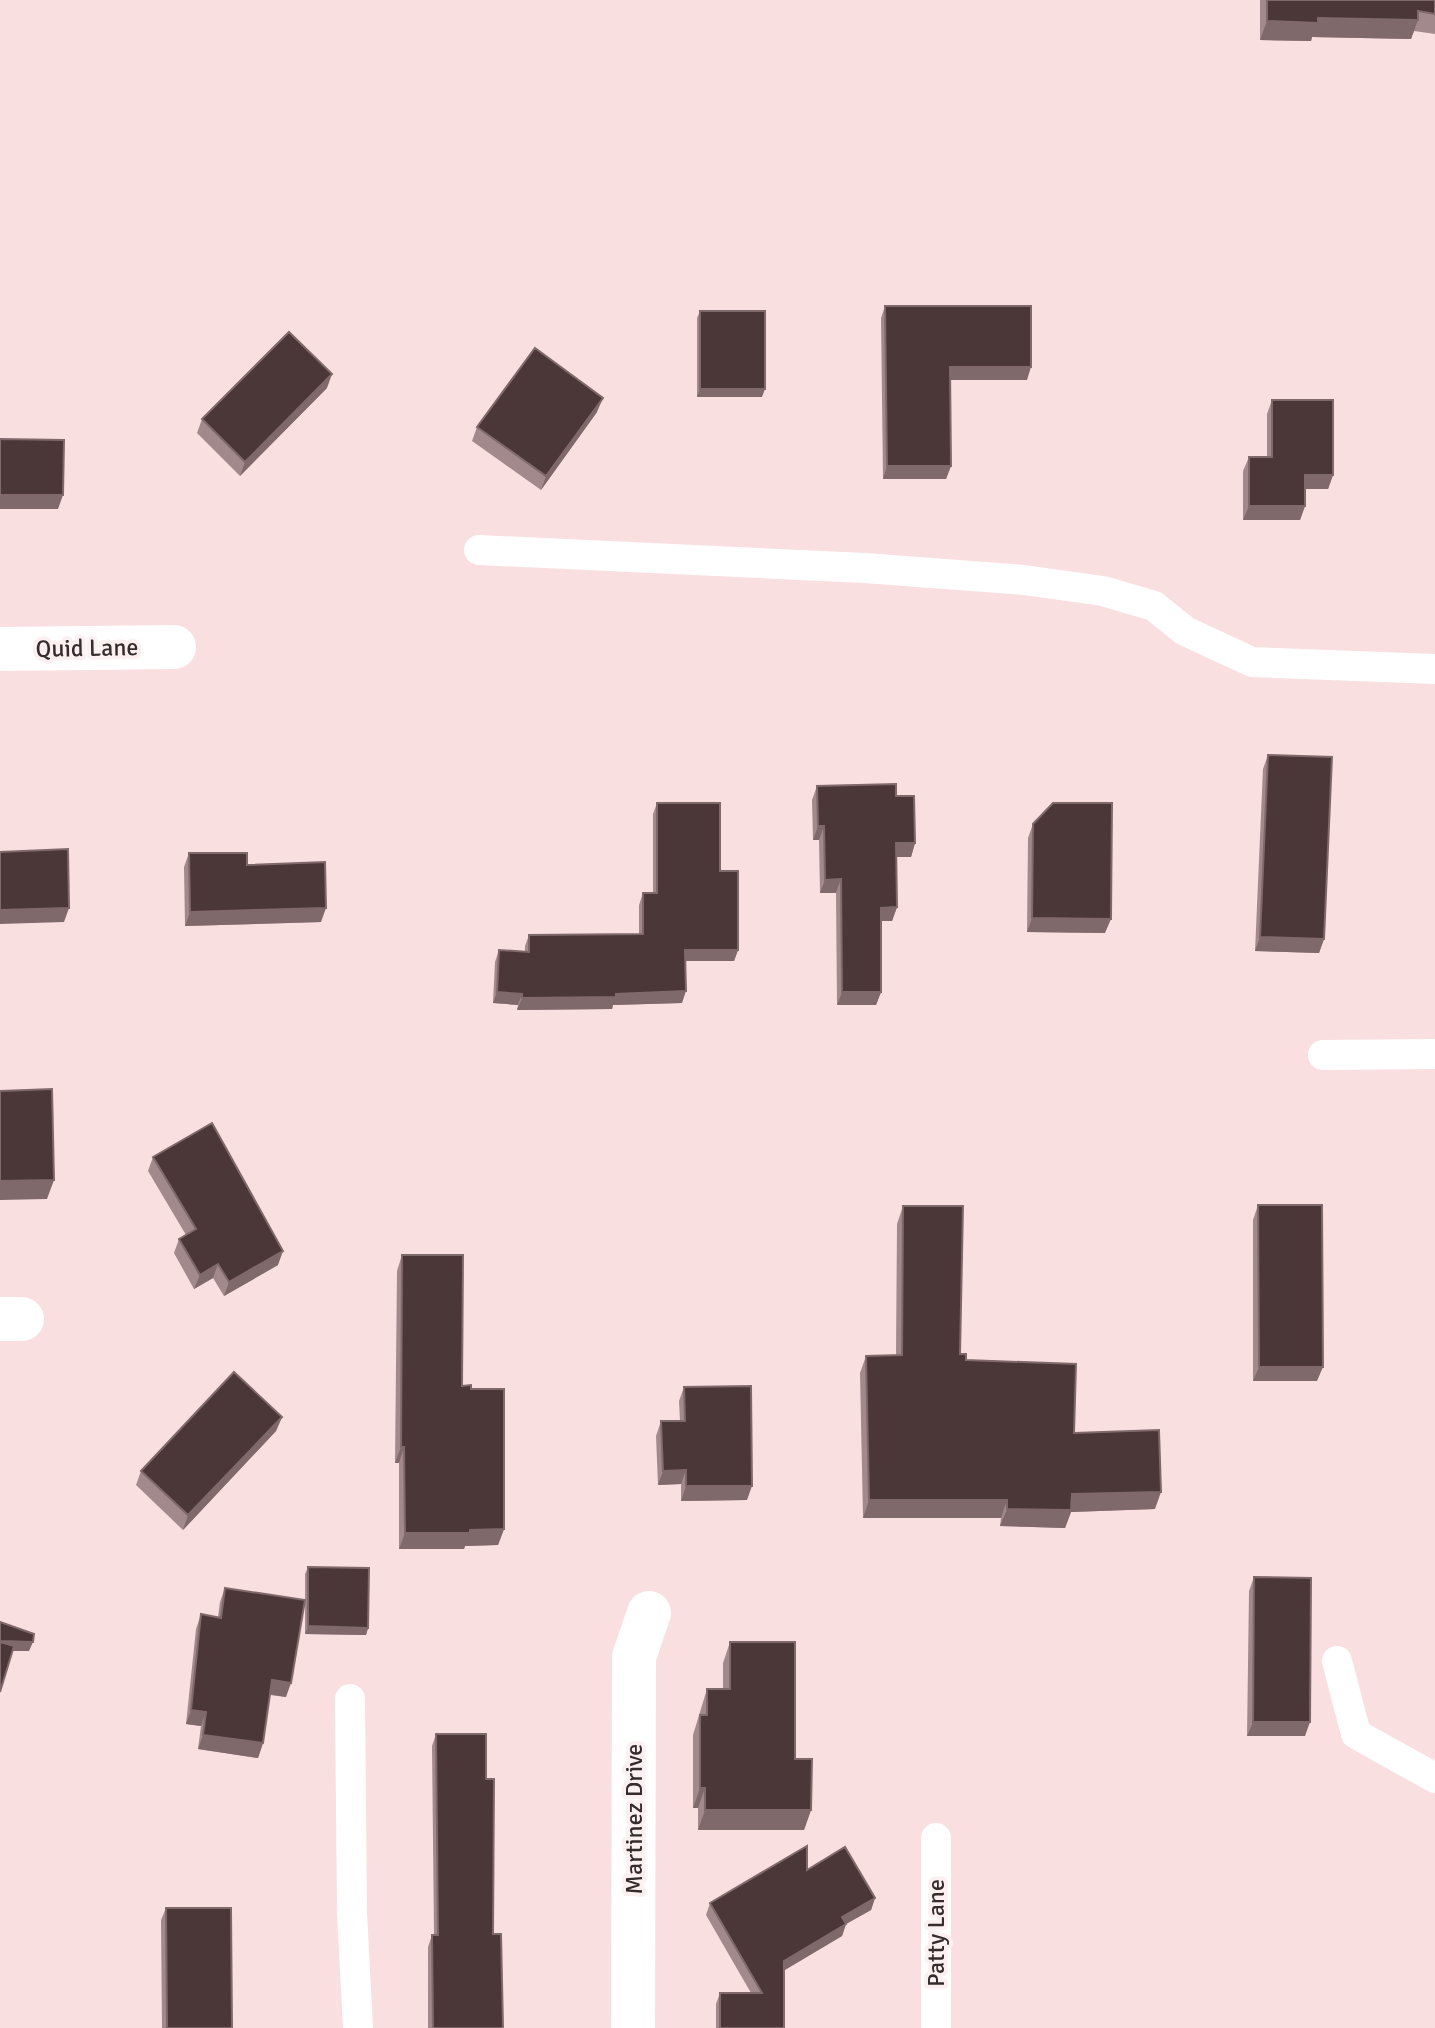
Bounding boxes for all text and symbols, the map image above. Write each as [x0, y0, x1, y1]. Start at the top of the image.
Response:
street label: Quid Lane [35, 632, 139, 664]
street label: Martinez Drive [619, 1744, 649, 1894]
street label: Patty Lane [921, 1879, 951, 1987]

